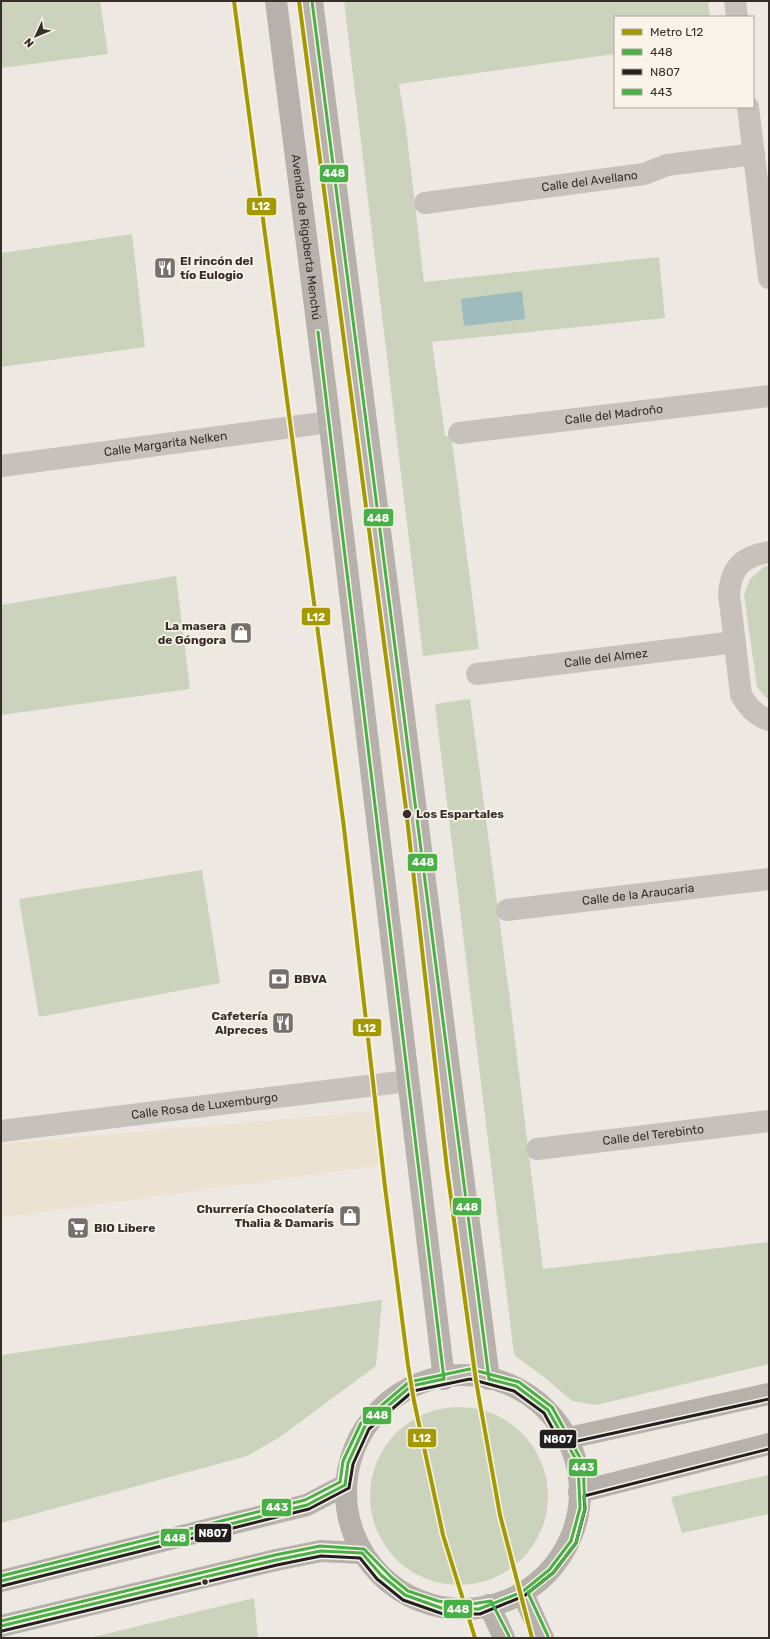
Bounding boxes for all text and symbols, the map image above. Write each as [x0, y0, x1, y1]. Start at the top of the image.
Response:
north arrow [16, 16, 56, 56]
legend [614, 16, 754, 108]
text: Metro L12 [650, 25, 703, 39]
text: N [22, 35, 37, 50]
text: 448 [650, 45, 673, 59]
text: N807 [650, 65, 680, 79]
text: 443 [650, 85, 672, 99]
street label: Avenida de Rigoberta Menchú [289, 153, 324, 321]
line badge: 448 [319, 164, 349, 183]
text: 448 [323, 167, 345, 180]
street label: Calle del Avellano [541, 168, 639, 195]
line badge: L12 [246, 197, 277, 216]
text: L12 [252, 200, 270, 213]
place label: El rincón del tío Eulogio [180, 254, 253, 282]
restaurant icon: El rincón del tío Eulogio [152, 255, 178, 281]
street label: Calle del Madroño [564, 402, 664, 427]
street label: Calle Margarita Nelken [103, 429, 228, 459]
line badge: 448 [363, 508, 394, 527]
text: 448 [367, 512, 389, 525]
line badge: L12 [301, 607, 331, 626]
text: L12 [307, 611, 325, 624]
place label: La masera de Góngora [158, 619, 226, 647]
shop icon: La masera de Góngora [228, 620, 254, 646]
street label: Calle del Almez [563, 646, 649, 670]
place label: Los Espartales [416, 807, 504, 821]
marker: Los Espartales [401, 808, 413, 820]
line badge: 448 [407, 853, 438, 872]
text: 448 [412, 856, 434, 869]
street label: Calle de la Araucaria [581, 881, 695, 908]
bank icon: BBVA [266, 966, 292, 992]
place label: BBVA [294, 972, 327, 986]
place label: Cafetería Alpreces [212, 1009, 268, 1037]
restaurant icon: Cafetería Alpreces [270, 1010, 296, 1036]
line badge: L12 [352, 1018, 382, 1037]
text: L12 [358, 1022, 376, 1035]
street label: Calle Rosa de Luxemburgo [130, 1090, 279, 1122]
street label: Calle del Terebinto [602, 1122, 705, 1148]
line badge: 448 [452, 1197, 482, 1216]
text: 448 [456, 1201, 478, 1214]
place label: Churrería Chocolatería Thalia & Damaris [196, 1202, 334, 1230]
shop icon: Churrería Chocolatería Thalia & Damaris [337, 1203, 363, 1229]
supermarket icon: BIO Libere [65, 1215, 91, 1241]
place label: BIO Libere [94, 1221, 155, 1235]
line badge: 448 [362, 1406, 392, 1425]
text: 448 [366, 1409, 388, 1422]
line badge: L12 [407, 1428, 437, 1448]
line badge: N807 [539, 1429, 577, 1449]
text: L12 [413, 1432, 431, 1445]
text: N807 [543, 1433, 573, 1446]
line badge: 443 [568, 1458, 598, 1477]
text: 443 [572, 1461, 594, 1474]
line badge: 443 [261, 1498, 292, 1517]
text: 443 [266, 1501, 288, 1514]
line badge: N807 [194, 1523, 232, 1543]
text: N807 [198, 1527, 228, 1540]
line badge: 448 [160, 1528, 190, 1547]
text: 448 [164, 1532, 186, 1545]
unlabelled marker [200, 1577, 210, 1587]
line badge: 448 [443, 1599, 473, 1619]
text: 448 [447, 1603, 469, 1616]

